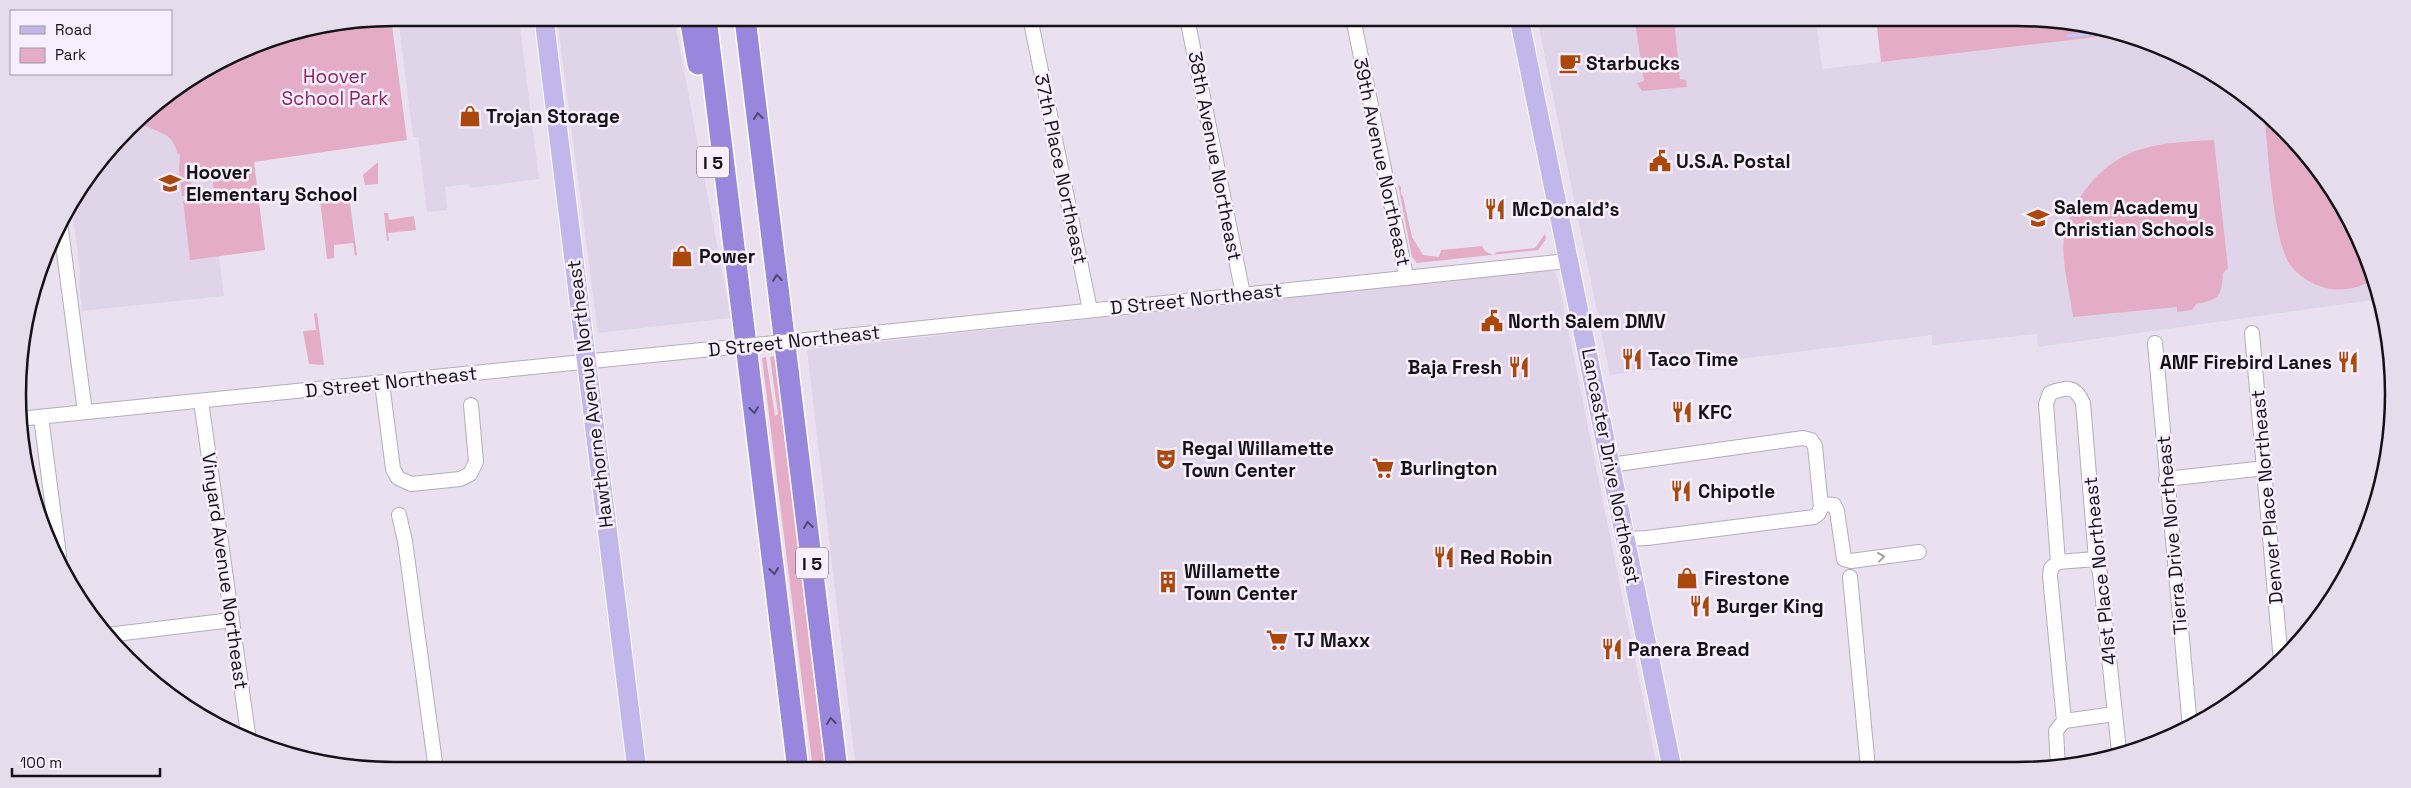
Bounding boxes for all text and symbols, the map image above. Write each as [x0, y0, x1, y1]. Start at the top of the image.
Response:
legend [10, 10, 172, 75]
text: Road [55, 20, 92, 39]
text: Park [55, 45, 86, 64]
street label: 38th Avenue Northeast [1182, 49, 1248, 263]
cafe icon: Starbucks [1557, 50, 1583, 76]
place label: Starbucks [1586, 51, 1680, 76]
street label: 39th Avenue Northeast [1348, 55, 1416, 269]
park label: Hoover School Park [281, 64, 389, 111]
street label: 37th Place Northeast [1029, 71, 1093, 267]
shop icon: Trojan Storage [457, 103, 483, 129]
place label: Trojan Storage [486, 104, 620, 129]
one-way arrow [753, 112, 764, 120]
road number: I 5 [697, 146, 729, 178]
public building icon: U.S.A. Postal [1647, 148, 1673, 174]
place label: U.S.A. Postal [1676, 149, 1791, 174]
place label: Hoover Elementary School [186, 160, 358, 207]
school or university icon: Hoover Elementary School [157, 170, 183, 196]
place label: Salem Academy Christian Schools [2054, 195, 2214, 242]
restaurant icon: McDonald's [1482, 196, 1508, 222]
place label: McDonald's [1512, 197, 1619, 222]
school or university icon: Salem Academy Christian Schools [2025, 205, 2051, 231]
shop icon: Power [669, 243, 695, 269]
place label: Power [699, 244, 755, 269]
street label: Hawthorne Avenue Northeast [561, 259, 619, 529]
one-way arrow [773, 273, 783, 282]
street label: D Street Northeast [1109, 278, 1283, 320]
public building icon: North Salem DMV [1479, 308, 1505, 334]
place label: North Salem DMV [1508, 309, 1666, 334]
street label: D Street Northeast [707, 320, 881, 362]
street label: Lancaster Drive Northeast [1576, 346, 1646, 586]
restaurant icon: Taco Time [1619, 346, 1645, 372]
place label: Taco Time [1648, 347, 1739, 372]
restaurant icon: AMF Firebird Lanes [2335, 349, 2361, 375]
place label: AMF Firebird Lanes [2160, 350, 2332, 375]
restaurant icon: Baja Fresh [1506, 354, 1532, 380]
place label: Baja Fresh [1408, 355, 1502, 380]
street label: D Street Northeast [304, 361, 478, 403]
street label: Denver Place Northeast [2245, 389, 2289, 605]
restaurant icon: KFC [1669, 399, 1695, 425]
place label: KFC [1698, 400, 1732, 425]
one-way arrow [748, 406, 759, 414]
street label: Tierra Drive Northeast [2151, 434, 2193, 636]
place label: Regal Willamette Town Center [1182, 436, 1334, 483]
theatre icon: Regal Willamette Town Center [1153, 446, 1179, 472]
street label: Vinyard Avenue Northeast [196, 451, 254, 691]
supermarket icon: Burlington [1370, 455, 1396, 481]
place label: Burlington [1400, 456, 1497, 481]
street label: 41st Place Northeast [2078, 475, 2122, 667]
restaurant icon: Chipotle [1668, 478, 1694, 504]
place label: Chipotle [1698, 479, 1775, 504]
one-way arrow [803, 521, 814, 529]
restaurant icon: Red Robin [1431, 544, 1457, 570]
place label: Red Robin [1460, 545, 1552, 570]
road number: I 5 [796, 548, 828, 578]
one-way arrow [1877, 552, 1885, 563]
place label: Willamette Town Center [1184, 559, 1298, 606]
shop icon: Firestone [1674, 565, 1700, 591]
place label: Firestone [1704, 566, 1790, 591]
one-way arrow [768, 568, 779, 576]
building icon: Willamette Town Center [1155, 569, 1181, 595]
restaurant icon: Burger King [1687, 593, 1713, 619]
place label: Burger King [1716, 594, 1824, 619]
supermarket icon: TJ Maxx [1264, 627, 1290, 653]
place label: TJ Maxx [1294, 628, 1370, 653]
restaurant icon: Panera Bread [1599, 636, 1625, 662]
place label: Panera Bread [1628, 637, 1750, 662]
one-way arrow [826, 717, 837, 725]
scale bar [12, 746, 160, 778]
text: 100 m [20, 753, 62, 772]

